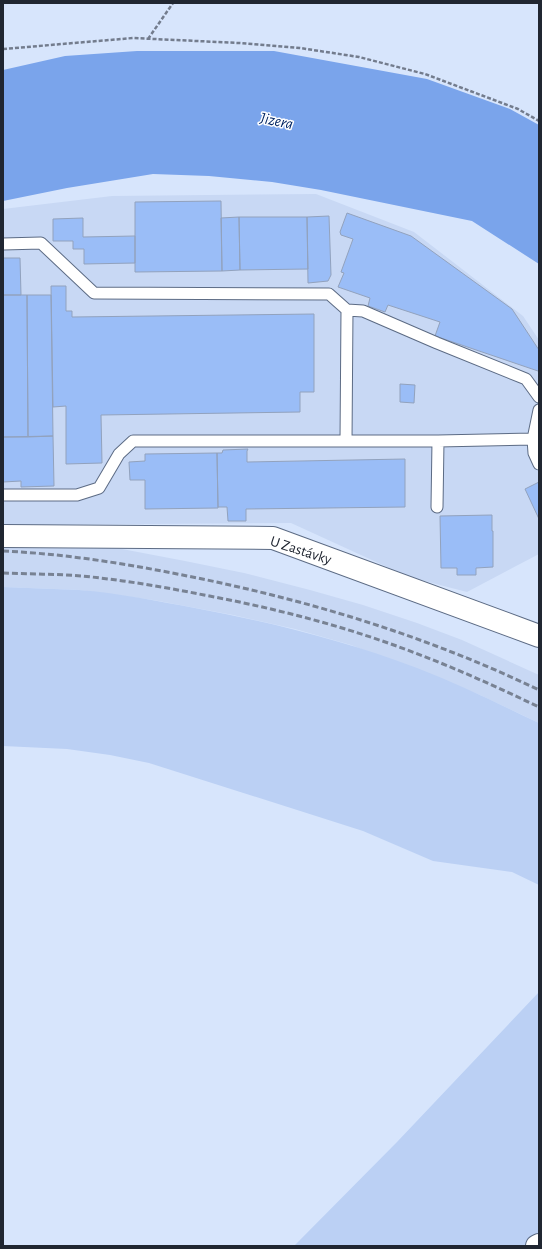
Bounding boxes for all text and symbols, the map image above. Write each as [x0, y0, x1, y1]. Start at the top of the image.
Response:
water label: Jizera [258, 110, 295, 132]
street label: U Zastávky [268, 534, 334, 568]

